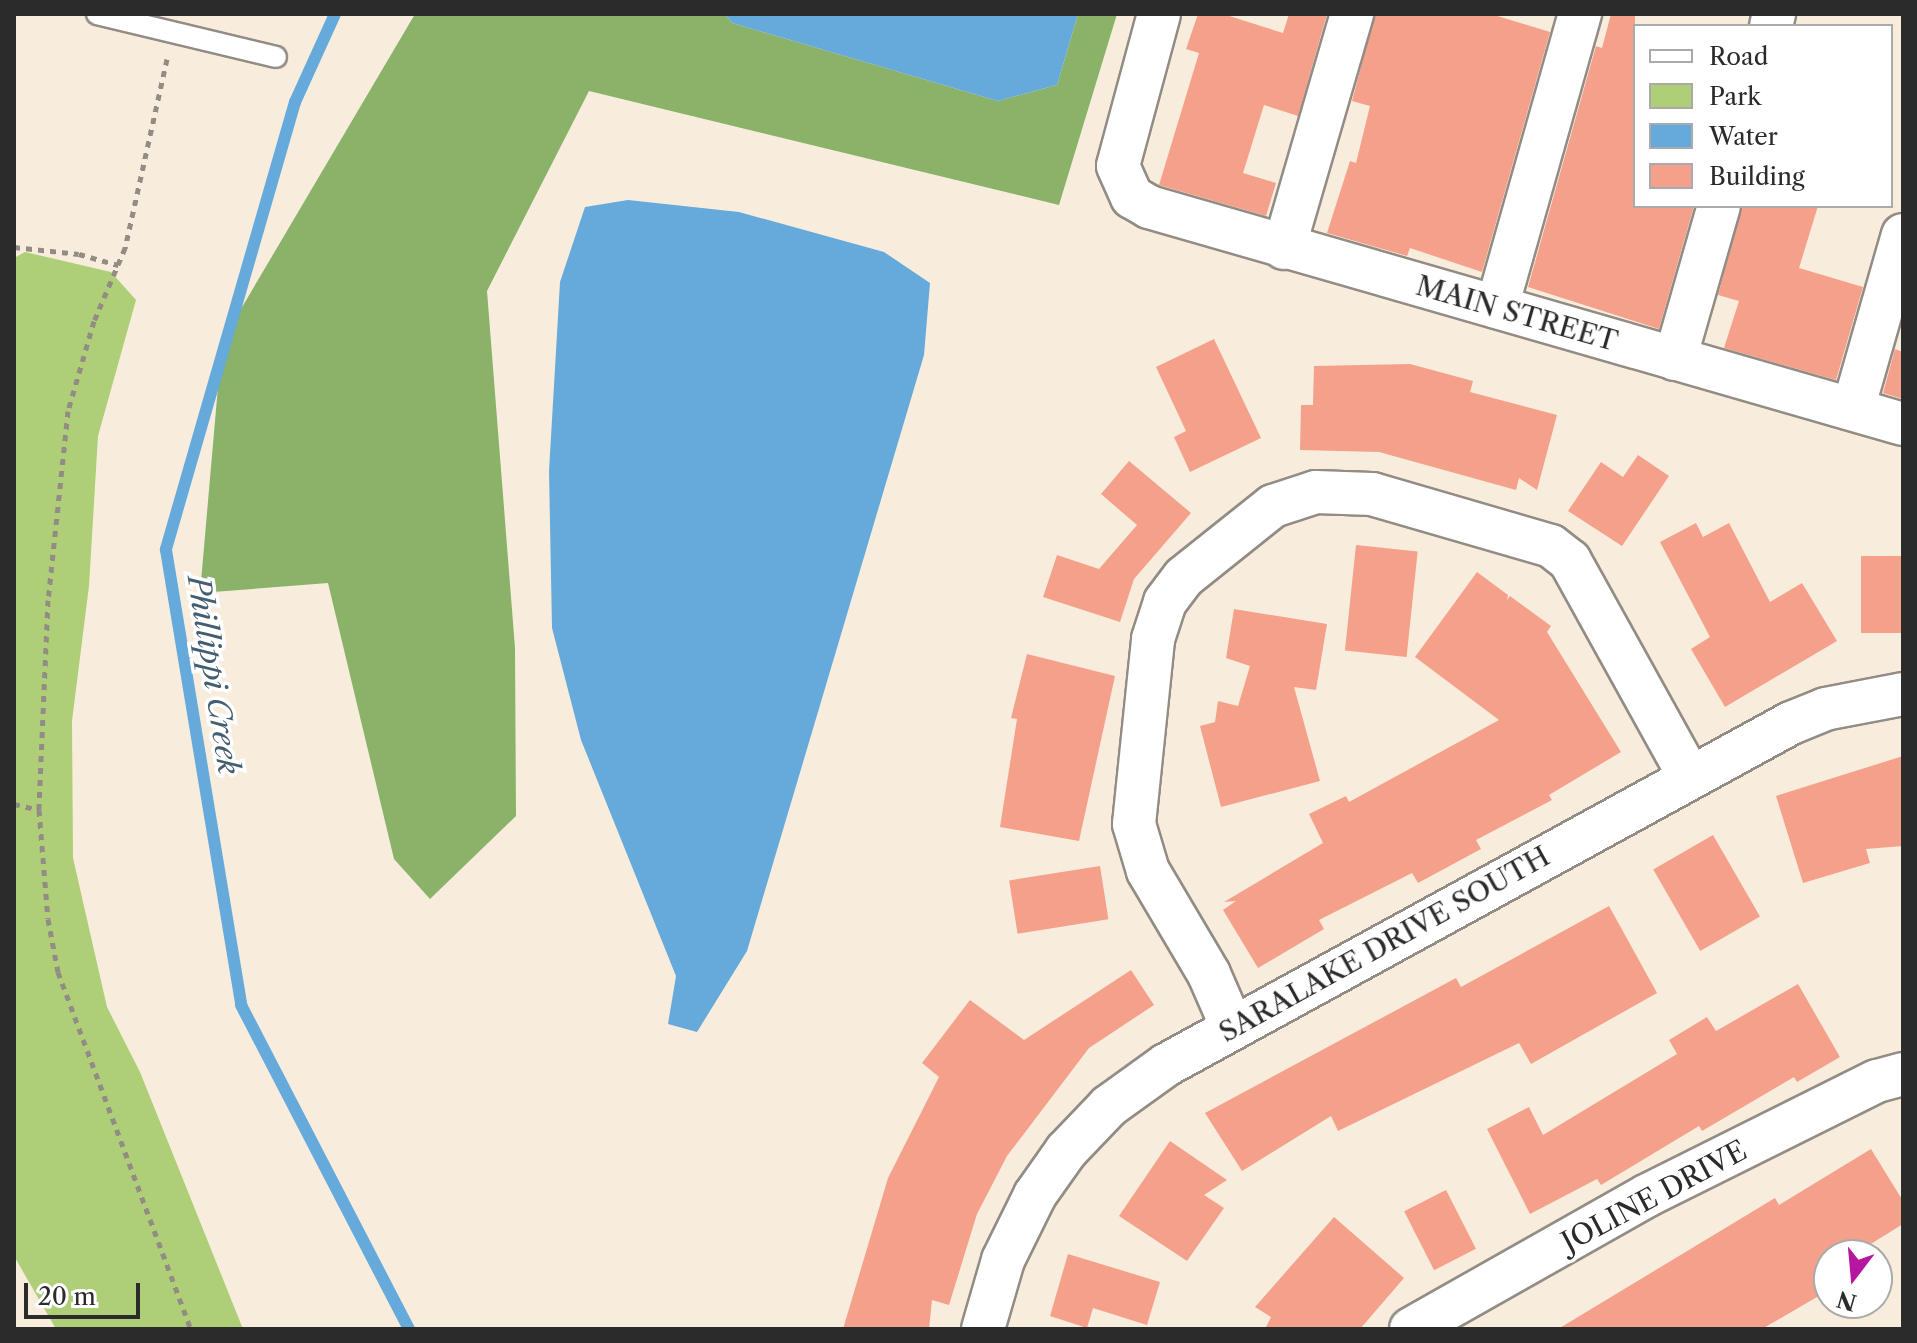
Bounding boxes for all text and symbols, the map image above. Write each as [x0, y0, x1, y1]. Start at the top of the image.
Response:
legend [1633, 24, 1893, 208]
text: Road [1709, 42, 1768, 71]
text: Park [1709, 82, 1761, 111]
text: Water [1709, 122, 1778, 151]
text: Building [1709, 162, 1805, 191]
street label: MAIN STREET [1412, 268, 1622, 358]
water label: Phillippi Creek [180, 573, 246, 777]
street label: SARALAKE DRIVE SOUTH [1213, 839, 1555, 1049]
street label: JOLINE DRIVE [1556, 1133, 1752, 1259]
north arrow [1813, 1239, 1893, 1319]
scale bar [28, 1267, 144, 1317]
text: 20 m [38, 1282, 96, 1311]
text: N [1834, 1285, 1860, 1316]

